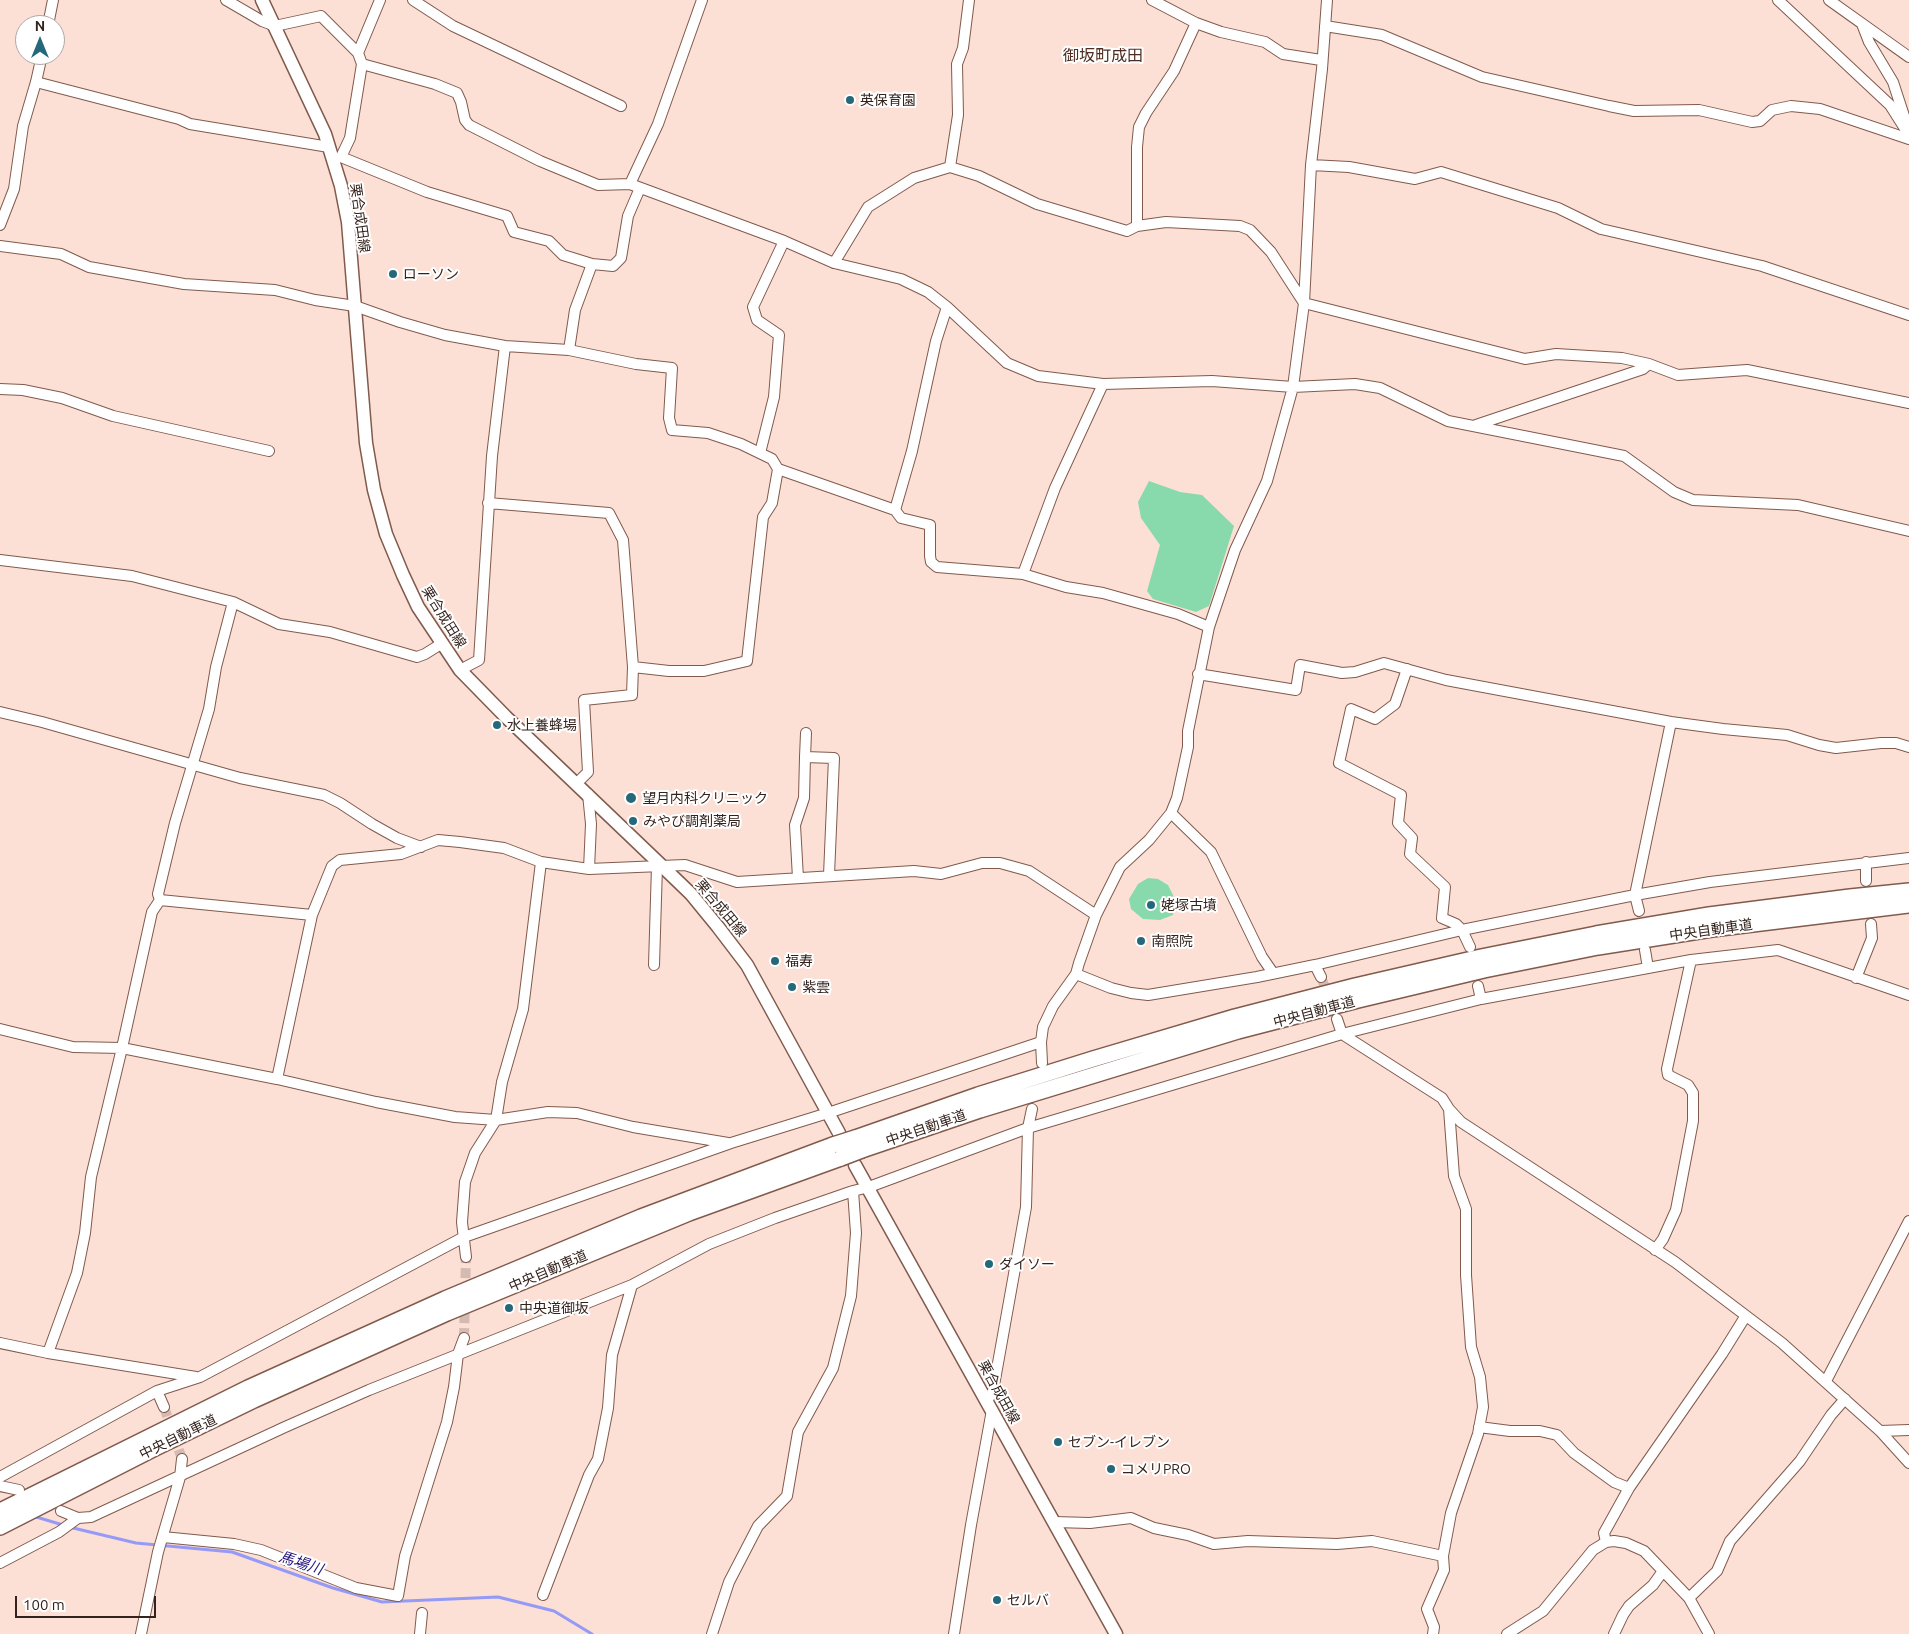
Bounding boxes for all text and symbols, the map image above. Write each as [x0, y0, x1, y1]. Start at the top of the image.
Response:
north arrow [15, 15, 65, 65]
text: N [35, 18, 45, 34]
district label: 御坂町成田 [1063, 46, 1143, 66]
place label: 英保育園 [860, 92, 916, 108]
marker: 英保育園 [844, 94, 856, 106]
street label: 栗合成田線 [347, 182, 373, 254]
place label: ローソン [403, 266, 459, 282]
marker: ローソン [387, 268, 399, 280]
street label: 栗合成田線 [418, 583, 470, 651]
place label: 水上養蜂場 [507, 717, 577, 733]
marker: 水上養蜂場 [491, 719, 503, 731]
place label: 望月内科クリニック [642, 790, 768, 806]
marker: 望月内科クリニック [624, 791, 638, 805]
place label: みやび調剤薬局 [643, 813, 741, 829]
marker: みやび調剤薬局 [627, 815, 639, 827]
street label: 栗合成田線 [692, 876, 750, 940]
place label: 姥塚古墳 [1161, 897, 1217, 913]
marker: 姥塚古墳 [1145, 899, 1157, 911]
street label: 中央自動車道 [1668, 916, 1754, 944]
place label: 南照院 [1151, 933, 1193, 949]
marker: 南照院 [1135, 935, 1147, 947]
place label: 福寿 [785, 953, 813, 969]
marker: 福寿 [769, 955, 781, 967]
place label: 紫雲 [802, 979, 830, 995]
marker: 紫雲 [786, 981, 798, 993]
street label: 中央自動車道 [1271, 993, 1357, 1031]
street label: 中央自動車道 [884, 1106, 968, 1150]
street label: 中央自動車道 [506, 1247, 590, 1295]
place label: ダイソー [999, 1256, 1055, 1272]
marker: ダイソー [983, 1258, 995, 1270]
place label: 中央道御坂 [519, 1300, 589, 1316]
marker: 中央道御坂 [503, 1302, 515, 1314]
street label: 栗合成田線 [975, 1357, 1023, 1427]
street label: 中央自動車道 [137, 1411, 219, 1463]
place label: セブン-イレブン [1068, 1434, 1170, 1450]
marker: セブン-イレブン [1052, 1436, 1064, 1448]
place label: コメリPRO [1121, 1461, 1191, 1477]
marker: コメリPRO [1105, 1463, 1117, 1475]
water label: 馬場川 [277, 1547, 325, 1579]
scale bar [18, 1586, 159, 1618]
place label: セルバ [1007, 1592, 1049, 1608]
marker: セルバ [991, 1594, 1003, 1606]
text: 100 m [23, 1596, 65, 1613]

